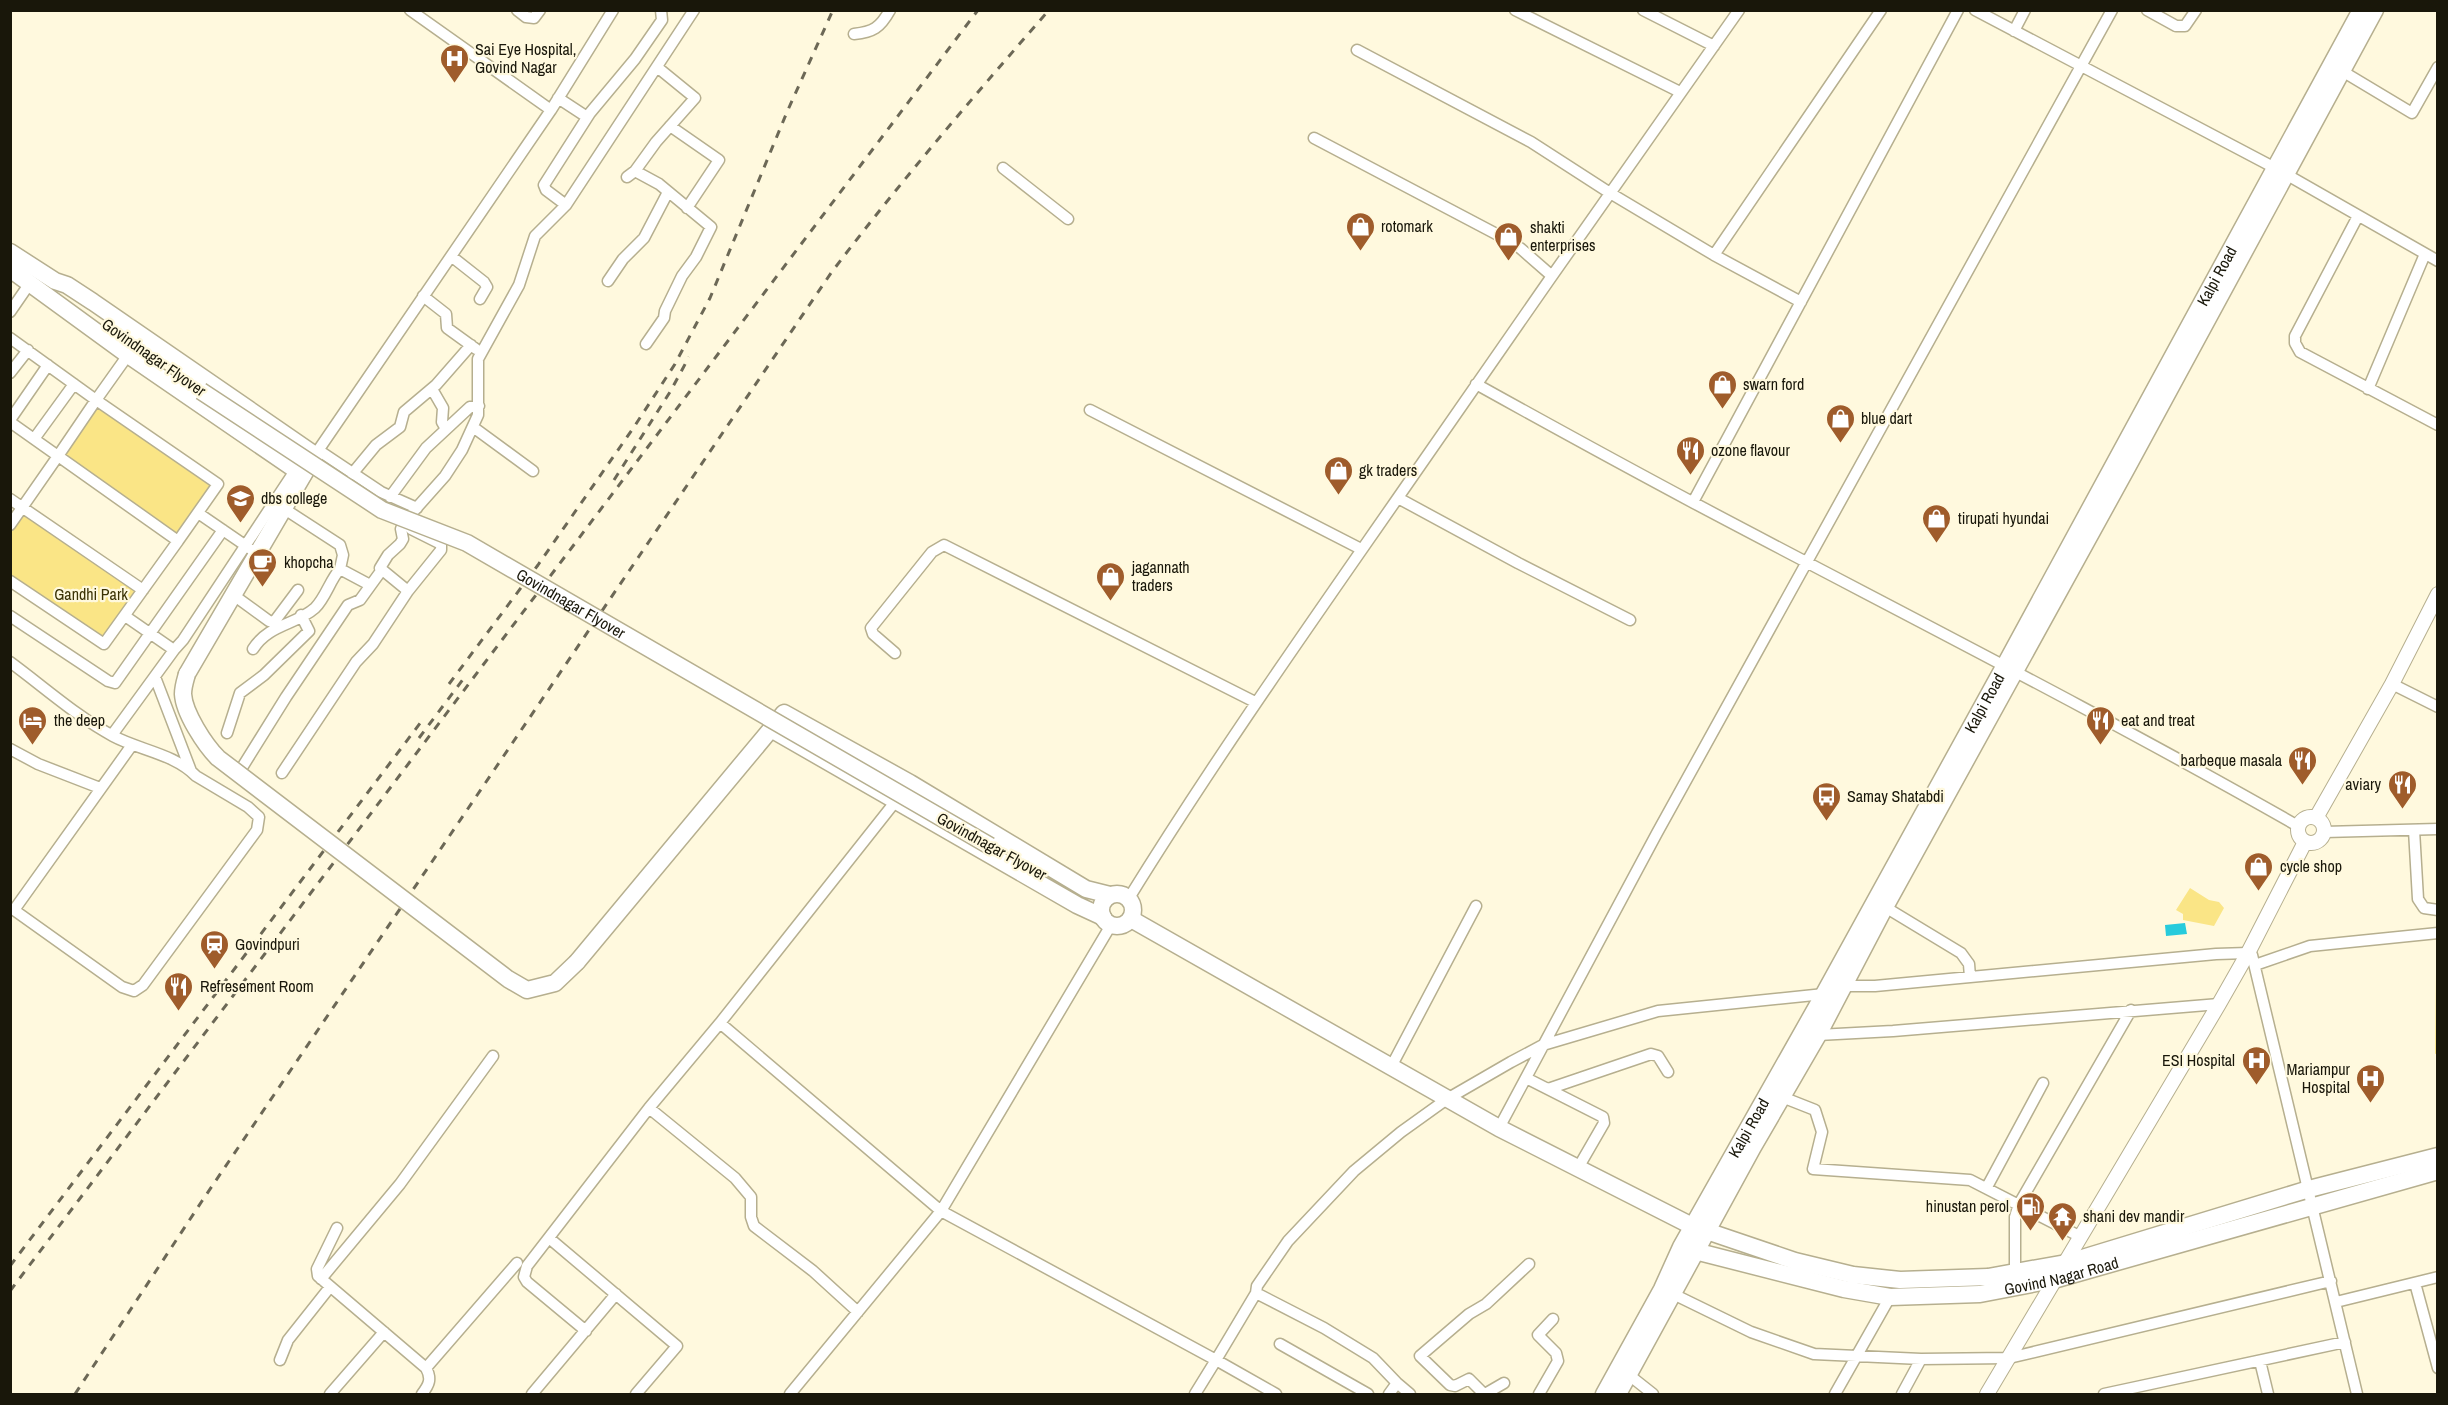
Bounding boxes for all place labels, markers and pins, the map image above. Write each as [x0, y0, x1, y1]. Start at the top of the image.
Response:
place label: Sai Eye Hospital, Govind Nagar [475, 38, 576, 78]
hospital icon: Sai Eye Hospital, Govind Nagar [438, 42, 470, 84]
shop icon: rotomark [1344, 210, 1376, 252]
place label: rotomark [1381, 215, 1433, 237]
place label: shakti enterprises [1530, 216, 1596, 256]
shop icon: shakti enterprises [1493, 220, 1525, 262]
shop icon: swarn ford [1706, 368, 1738, 410]
place label: swarn ford [1743, 373, 1804, 395]
shop icon: blue dart [1824, 402, 1856, 444]
place label: blue dart [1861, 407, 1912, 429]
restaurant icon: ozone flavour [1674, 434, 1706, 476]
place label: ozone flavour [1711, 439, 1790, 461]
shop icon: gk traders [1322, 454, 1354, 496]
place label: gk traders [1359, 459, 1417, 481]
school or university icon: dbs college [224, 482, 256, 524]
place label: dbs college [261, 487, 327, 509]
shop icon: tirupati hyundai [1921, 502, 1953, 544]
place label: tirupati hyundai [1958, 507, 2049, 529]
cafe icon: khopcha [247, 546, 279, 588]
place label: khopcha [284, 551, 334, 573]
place label: jagannath traders [1131, 556, 1190, 596]
shop icon: jagannath traders [1095, 560, 1127, 602]
hotel icon: the deep [17, 704, 49, 746]
restaurant icon: eat and treat [2084, 704, 2116, 746]
place label: the deep [54, 709, 105, 731]
place label: eat and treat [2121, 709, 2195, 731]
restaurant icon: barbeque masala [2287, 744, 2319, 786]
place label: barbeque masala [2181, 749, 2283, 771]
restaurant icon: aviary [2386, 768, 2418, 810]
place label: aviary [2345, 773, 2381, 795]
bus stop icon: Samay Shatabdi [1810, 780, 1842, 822]
place label: Samay Shatabdi [1847, 785, 1944, 807]
shop icon: cycle shop [2243, 850, 2275, 892]
place label: cycle shop [2280, 855, 2342, 877]
station icon: Govindpuri [198, 928, 230, 970]
place label: Govindpuri [235, 933, 300, 955]
restaurant icon: Refresement Room [163, 970, 195, 1012]
place label: Refresement Room [200, 975, 314, 997]
hospital icon: ESI Hospital [2240, 1044, 2272, 1086]
place label: ESI Hospital [2162, 1049, 2235, 1071]
place label: Mariampur Hospital [2287, 1058, 2351, 1098]
hospital icon: Mariampur Hospital [2355, 1062, 2387, 1104]
fuel station icon: hinustan perol [2014, 1190, 2046, 1232]
place label: hinustan perol [1926, 1195, 2009, 1217]
temple icon: shani dev mandir [2046, 1200, 2078, 1242]
place label: shani dev mandir [2083, 1205, 2185, 1227]

